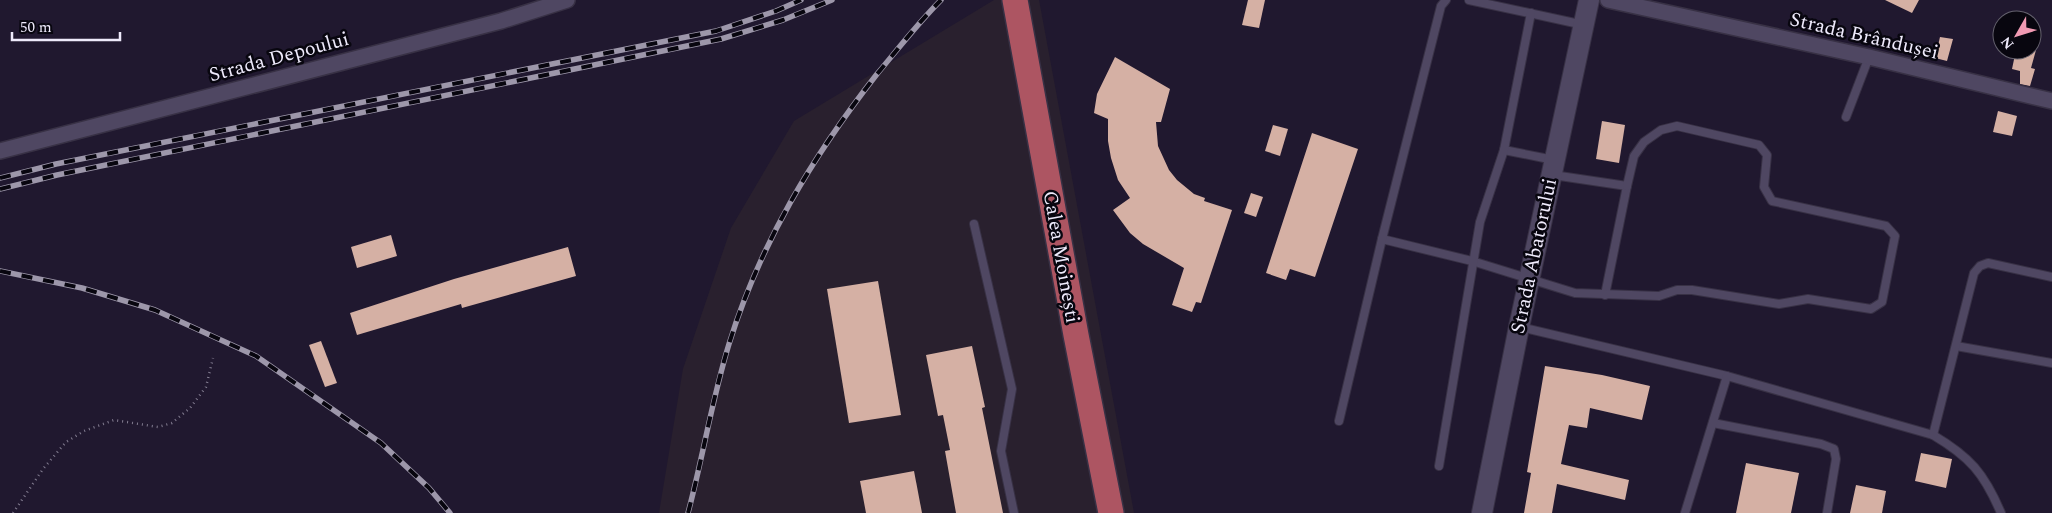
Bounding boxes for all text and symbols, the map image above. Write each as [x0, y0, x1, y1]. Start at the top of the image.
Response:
street label: Strada Brândușei [1787, 4, 1941, 68]
scale bar [12, 10, 120, 42]
north arrow [1992, 10, 2042, 60]
text: 50 m [20, 16, 52, 39]
street label: Strada Depoului [206, 24, 352, 90]
text: N [1996, 32, 2019, 54]
street label: Strada Abatorului [1503, 176, 1565, 336]
street label: Calea Moinești [1035, 188, 1087, 326]

